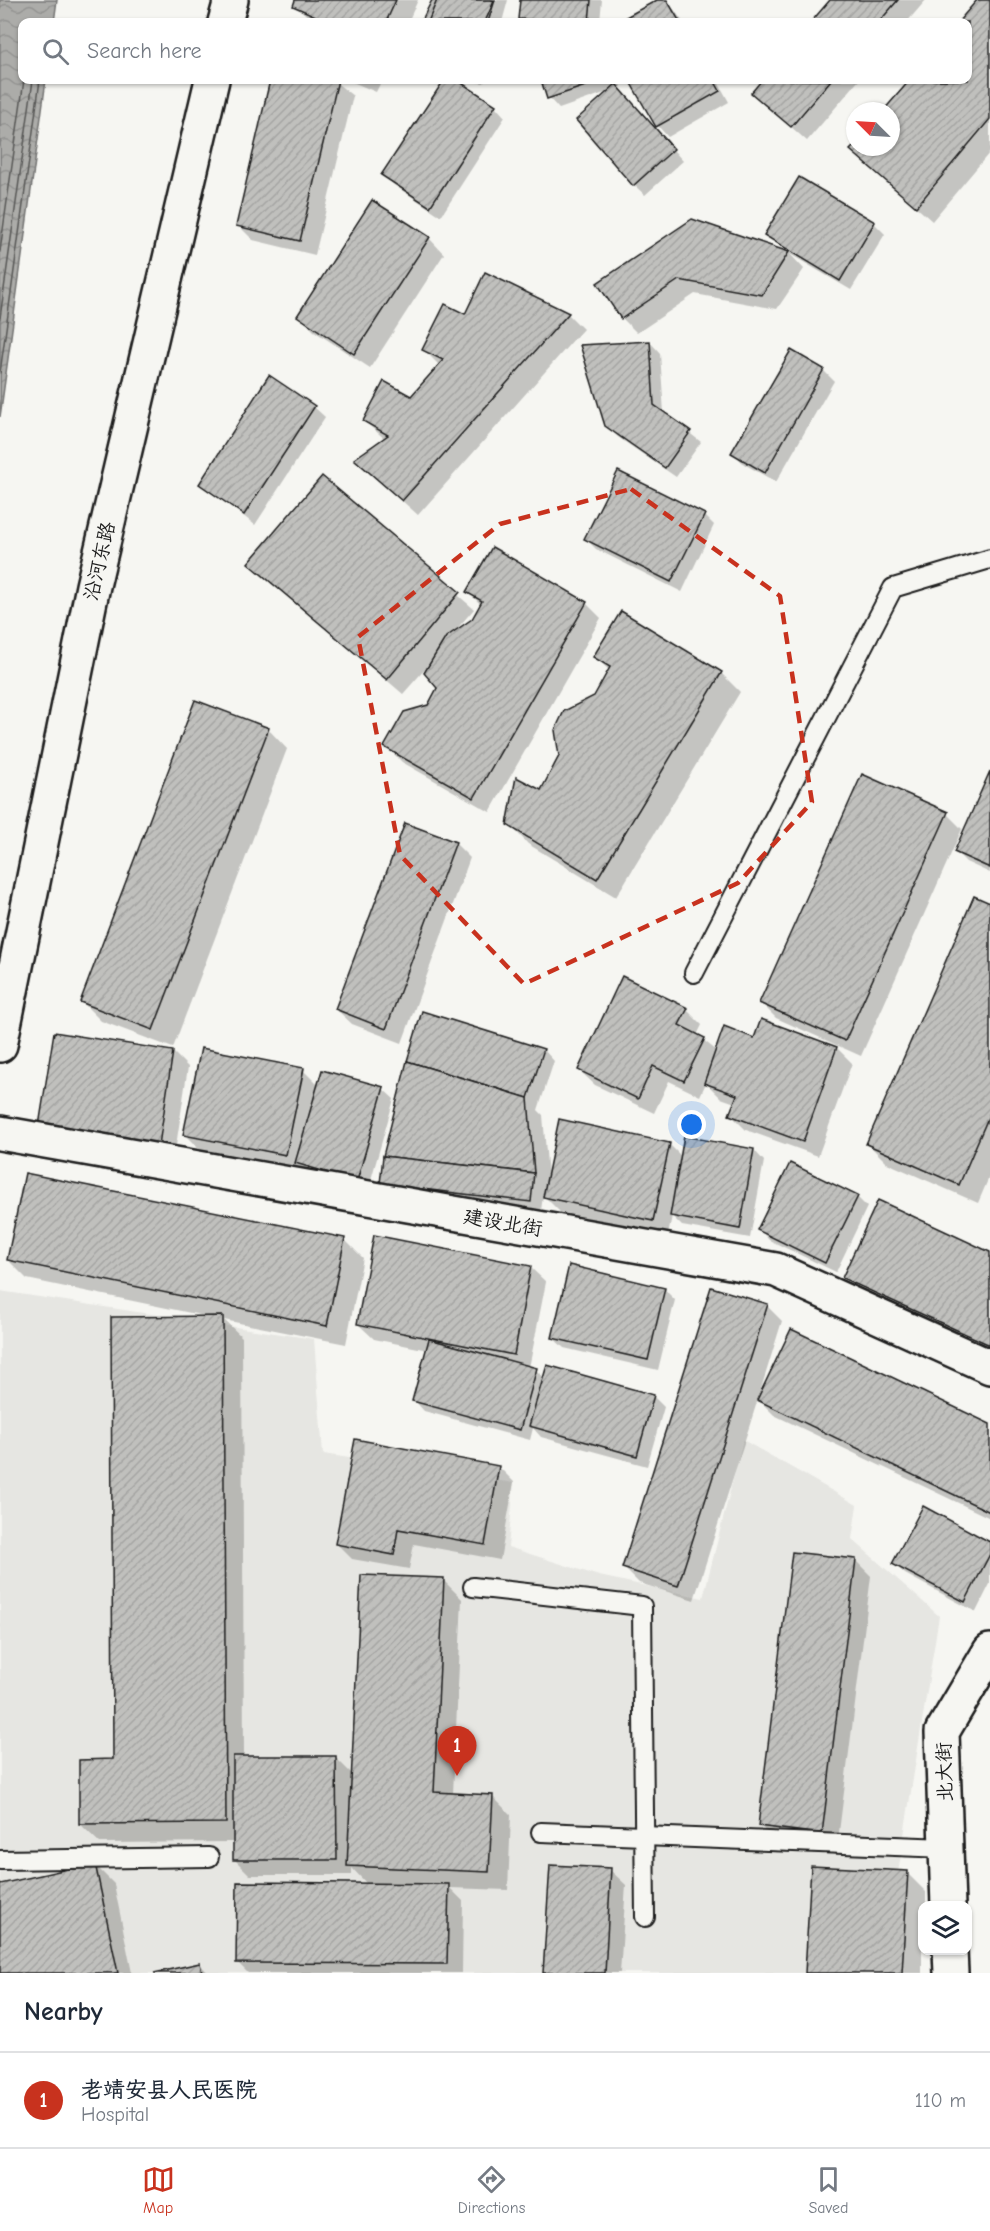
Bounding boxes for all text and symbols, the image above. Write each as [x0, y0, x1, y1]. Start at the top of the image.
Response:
search box [18, 18, 972, 84]
icon: search [39, 35, 72, 68]
text: Search here [87, 38, 202, 64]
north arrow [846, 102, 900, 156]
street label: 沿河东路 [79, 519, 120, 603]
your location [677, 1110, 706, 1139]
street label: 建设北街 [462, 1204, 544, 1241]
pin: 1 [438, 1726, 476, 1776]
street label: 北大街 [932, 1742, 957, 1802]
map controls [918, 1901, 972, 1955]
button: layers [918, 1901, 972, 1955]
text: Nearby [24, 1997, 103, 2027]
text: 老靖安县人民医院 [81, 2077, 257, 2103]
text: 1 [40, 2089, 47, 2112]
text: 110 m [915, 2089, 966, 2112]
text: Hospital [81, 2103, 149, 2126]
tab: Map [142, 2163, 175, 2217]
tab: Directions [458, 2163, 525, 2217]
tab: Saved [808, 2163, 848, 2217]

